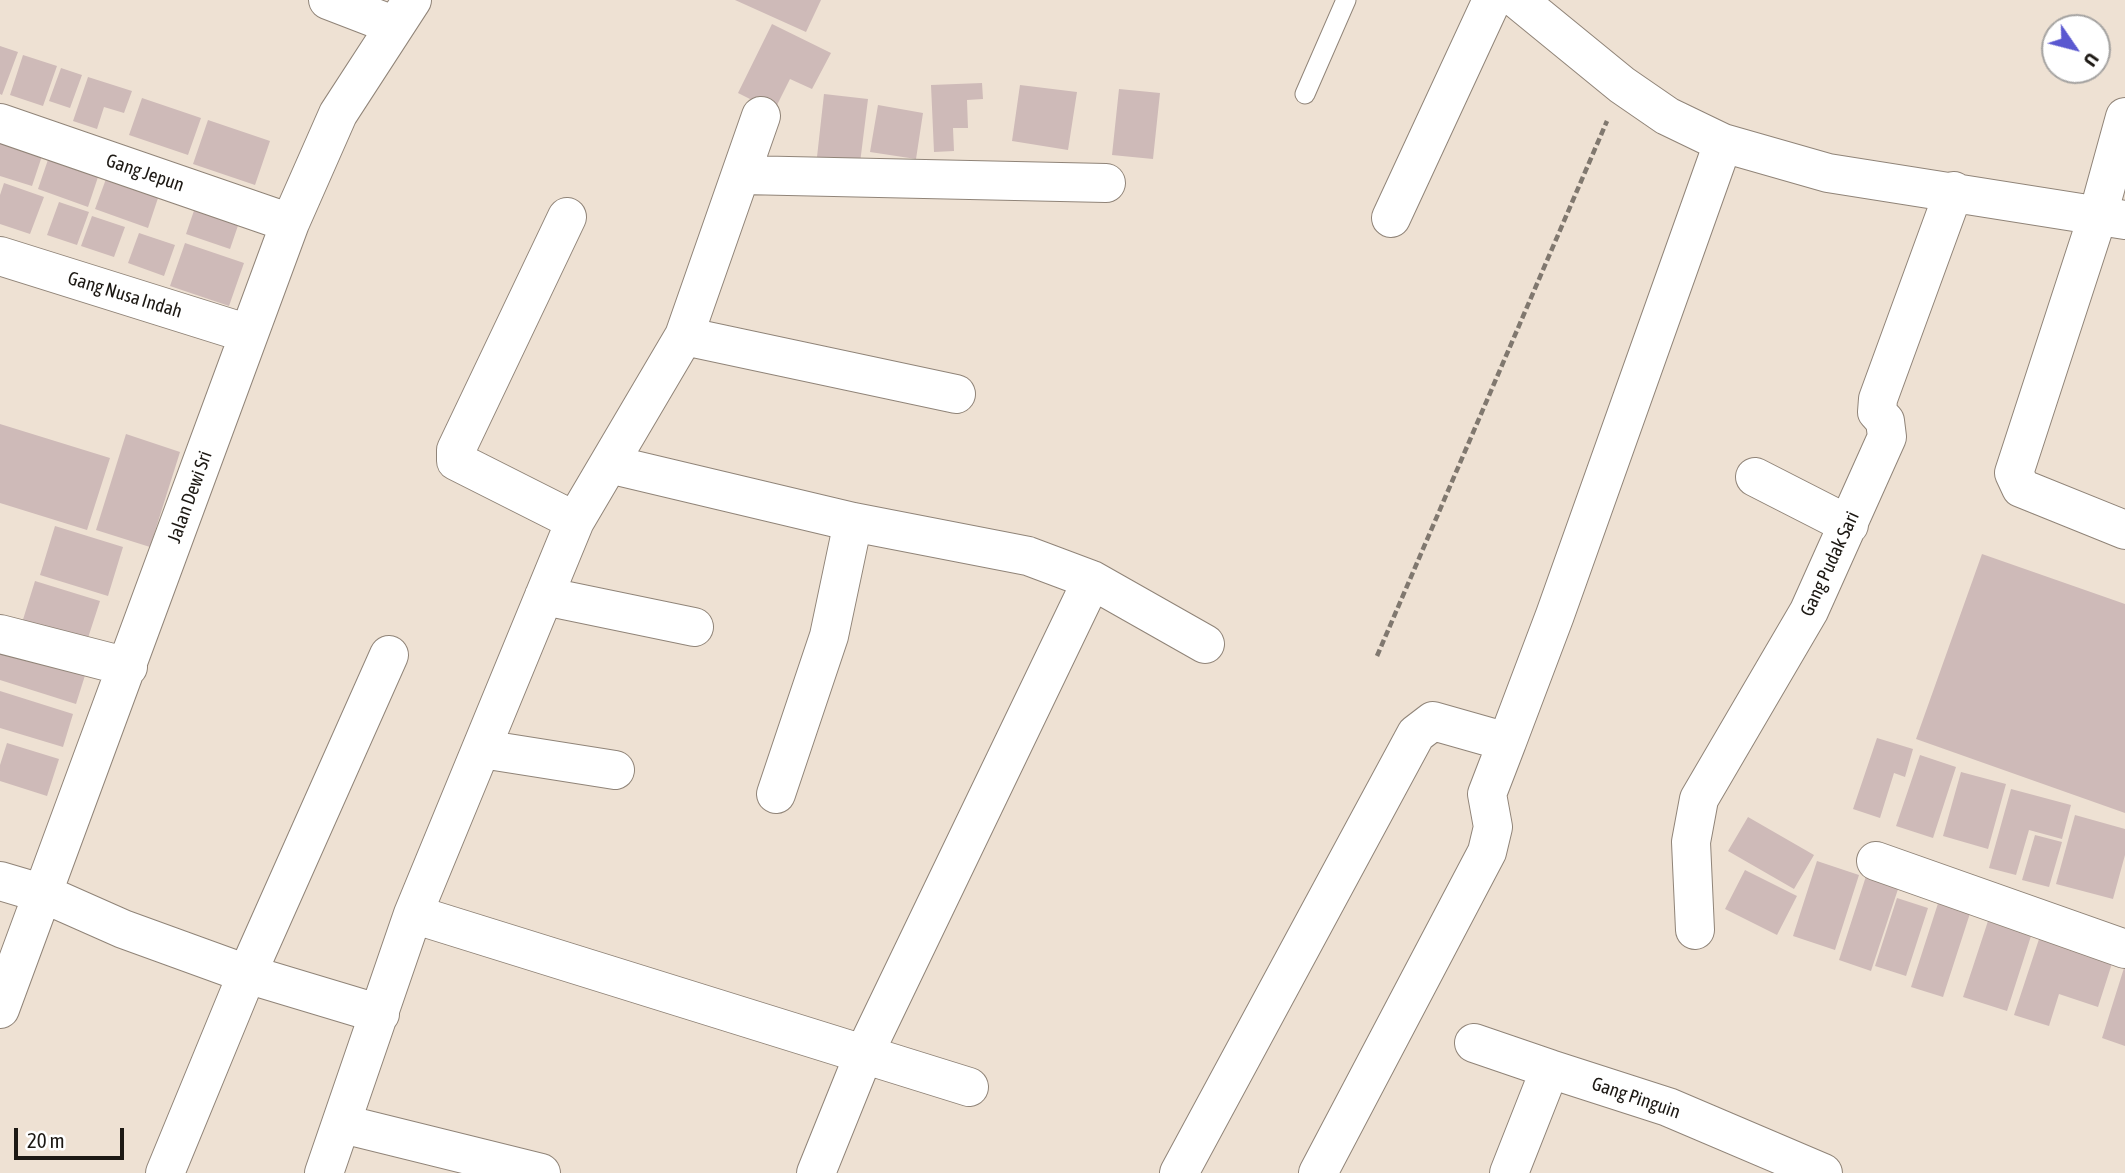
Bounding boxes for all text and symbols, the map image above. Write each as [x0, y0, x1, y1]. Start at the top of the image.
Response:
north arrow [2041, 14, 2111, 84]
text: U [2079, 49, 2104, 71]
street label: Gang Jepun [103, 149, 187, 197]
street label: Gang Nusa Indah [65, 267, 185, 323]
street label: Jalan Dewi Sri [163, 448, 217, 546]
street label: Gang Pudak Sari [1796, 508, 1864, 620]
street label: Gang Pinguin [1589, 1072, 1683, 1124]
scale bar [18, 1114, 128, 1158]
text: 20 m [27, 1128, 65, 1152]

